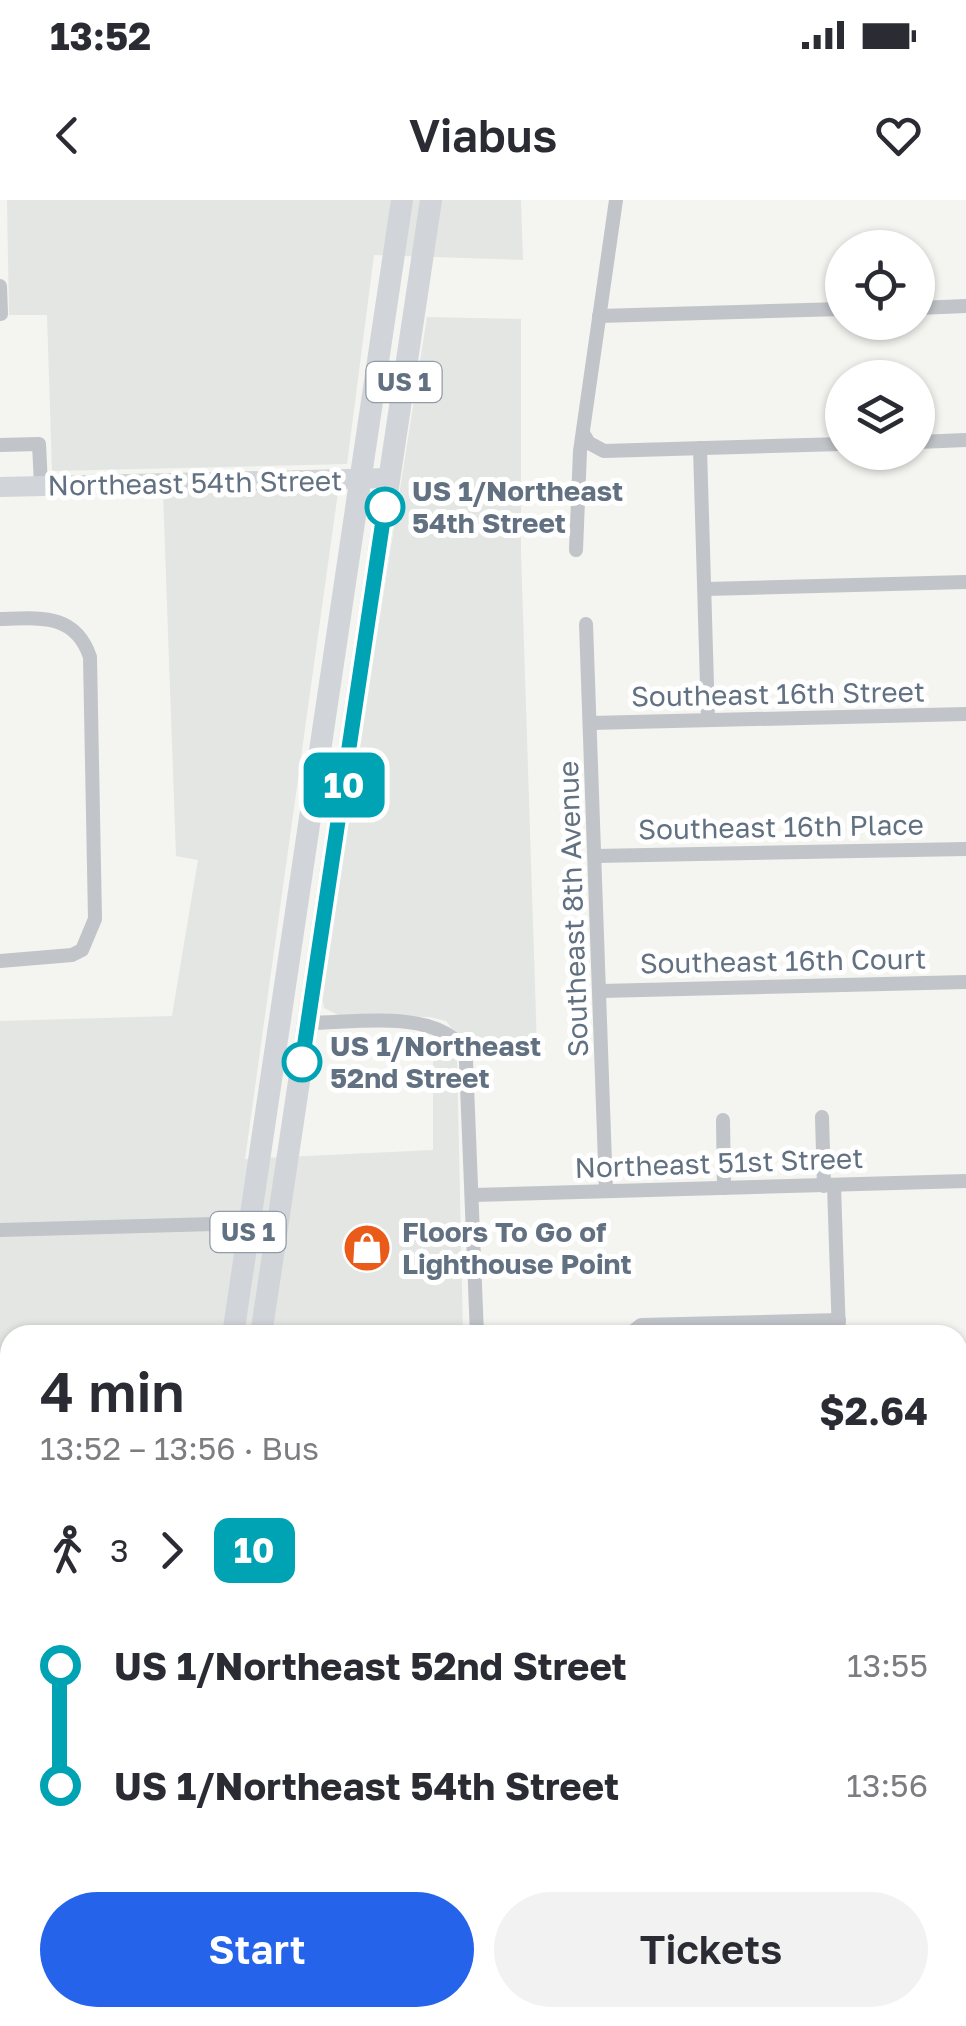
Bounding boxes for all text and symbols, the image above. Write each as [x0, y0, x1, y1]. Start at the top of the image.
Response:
text: 13:52 [50, 13, 151, 58]
icon: back [40, 108, 95, 163]
text: Viabus [409, 108, 557, 162]
icon: heart [871, 108, 926, 163]
map controls [825, 230, 935, 470]
button: locate [825, 230, 935, 340]
button: layers [825, 360, 935, 470]
road number: US 1 [366, 362, 442, 402]
street label: Northeast 54th Street [47, 463, 343, 502]
place label: US 1/Northeast 54th Street [412, 474, 623, 539]
marker: US 1/Northeast 54th Street [366, 488, 404, 526]
street label: Southeast 16th Street [631, 674, 925, 713]
line badge: 10 [299, 752, 389, 818]
street label: Southeast 8th Avenue [551, 760, 594, 1058]
text: 10 [324, 764, 364, 806]
street label: Southeast 16th Place [638, 808, 924, 845]
street label: Southeast 16th Court [639, 942, 927, 979]
place label: US 1/Northeast 52nd Street [330, 1029, 541, 1094]
marker: US 1/Northeast 52nd Street [283, 1043, 321, 1081]
street label: Northeast 51st Street [574, 1141, 864, 1184]
road number: US 1 [210, 1212, 286, 1252]
place label: Floors To Go of Lighthouse Point [402, 1215, 632, 1280]
shop icon: Floors To Go of Lighthouse Point [341, 1222, 393, 1274]
text: 4 min [40, 1358, 185, 1424]
text: $2.64 [819, 1388, 928, 1433]
text: 13:52 – 13:56 · Bus [40, 1429, 319, 1467]
icon: walk [40, 1523, 95, 1578]
icon: forward [144, 1523, 199, 1578]
text: 10 [234, 1529, 275, 1571]
text: 3 [110, 1531, 129, 1569]
text: US 1/Northeast 52nd Street [114, 1643, 627, 1688]
text: 13:55 [847, 1646, 928, 1684]
text: US 1/Northeast 54th Street [114, 1763, 619, 1808]
text: 13:56 [846, 1766, 928, 1804]
button: Start [40, 1892, 474, 2007]
button: Tickets [494, 1892, 928, 2007]

